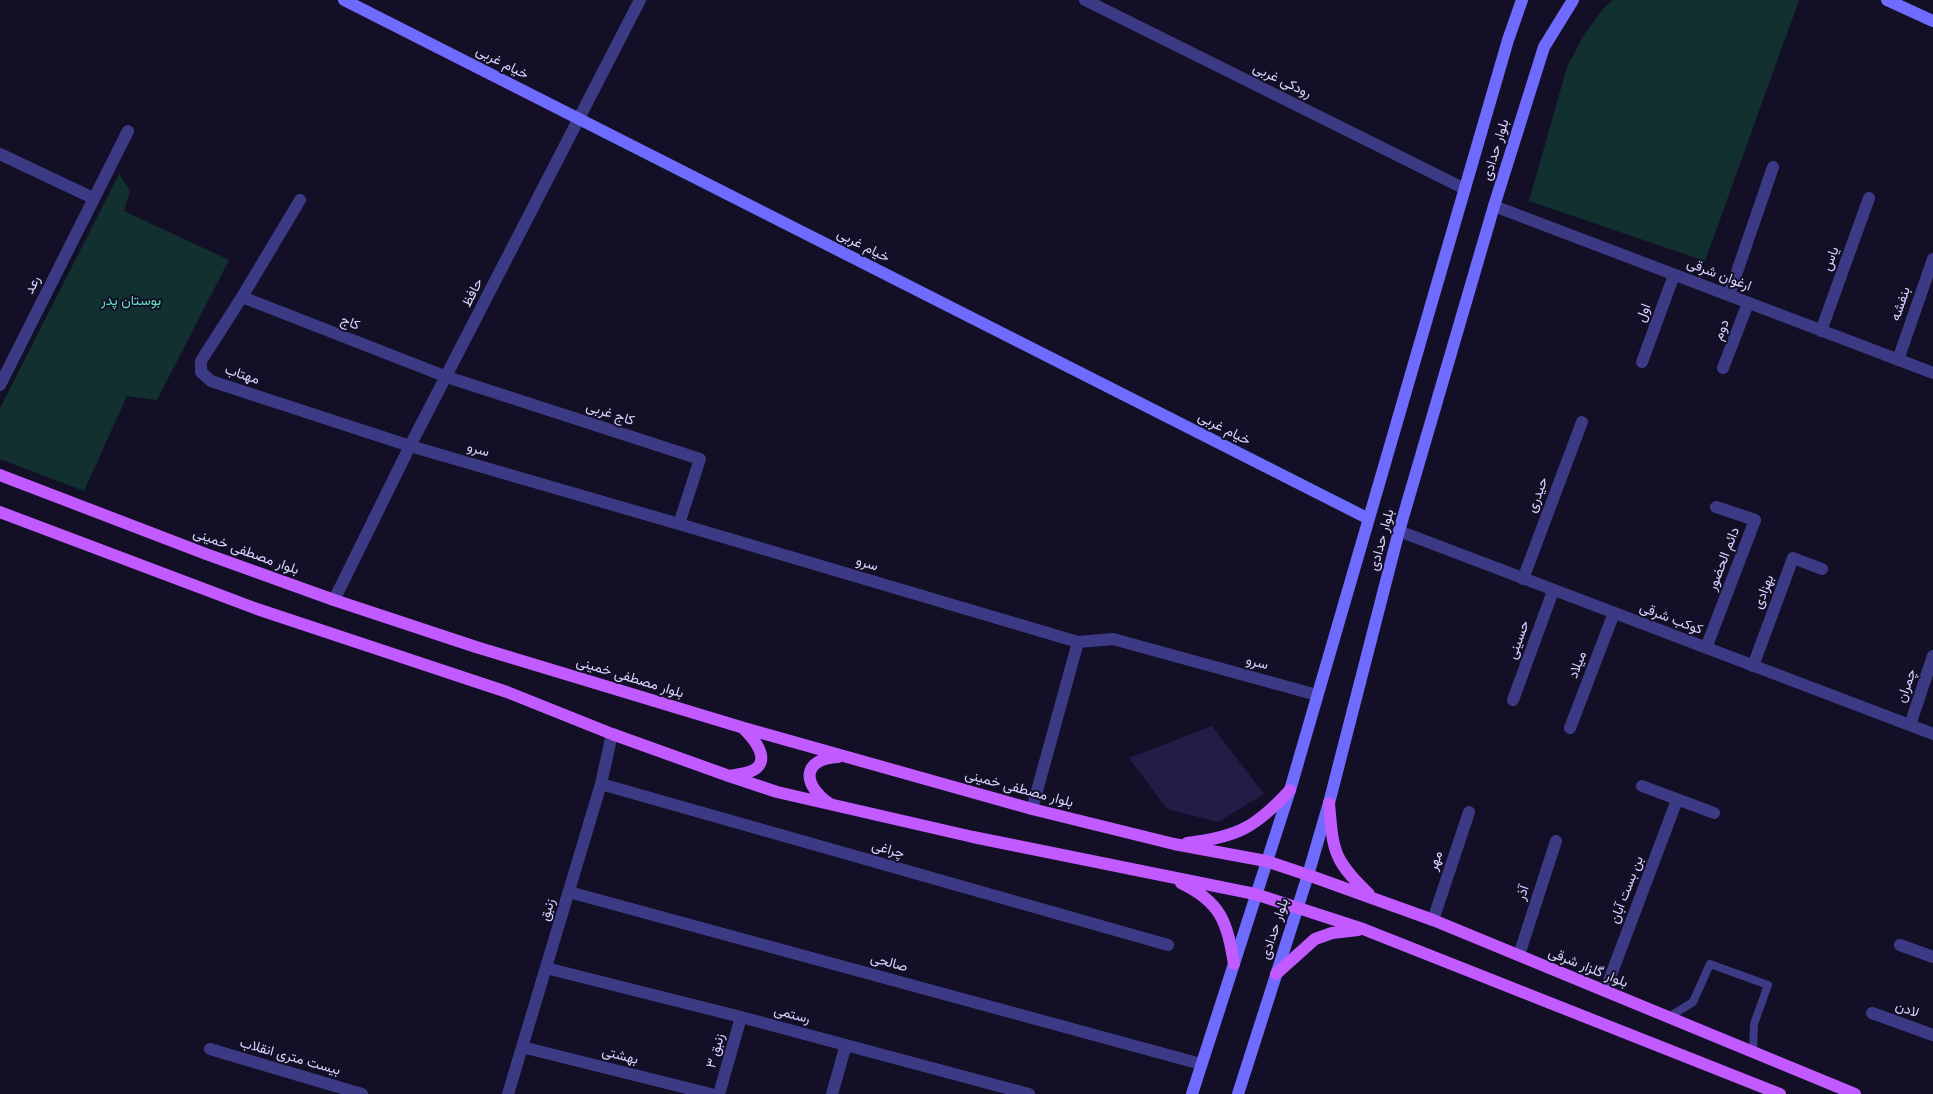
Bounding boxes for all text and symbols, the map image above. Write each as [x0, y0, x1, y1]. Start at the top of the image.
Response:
street label: خیام غربی [473, 43, 531, 83]
street label: رودکی غربی [1250, 60, 1314, 102]
street label: بلوار حدادی [1479, 117, 1513, 183]
street label: خیام غربی [834, 226, 892, 266]
street label: یاس [1819, 245, 1843, 273]
street label: ارغوان شرقی [1684, 255, 1754, 295]
street label: رعد [21, 273, 45, 297]
street label: حافظ [459, 276, 487, 310]
street label: بنفشه [1887, 285, 1915, 323]
park label: بوستان پدر [101, 293, 161, 309]
street label: اول [1633, 301, 1655, 325]
street label: کاج [338, 312, 362, 334]
street label: دوم [1710, 317, 1734, 343]
street label: مهتاب [222, 361, 262, 389]
street label: کاج غربی [584, 398, 636, 430]
street label: خیام غربی [1195, 409, 1253, 449]
street label: سرو [465, 439, 491, 461]
street label: حیدری [1524, 475, 1552, 515]
street label: بلوار حدادی [1366, 507, 1398, 573]
street label: بلوار مصطفی خمینی [191, 525, 301, 579]
street label: دائم الحضور [1704, 525, 1744, 593]
street label: سرو [854, 553, 880, 575]
street label: بهزادی [1750, 572, 1778, 612]
street label: کوکب شرقی [1637, 599, 1705, 639]
street label: حسینی [1504, 618, 1534, 662]
street label: میلاد [1565, 649, 1591, 681]
street label: سرو [1244, 652, 1270, 674]
street label: بلوار مصطفی خمینی [574, 654, 686, 702]
street label: چمران [1893, 667, 1921, 705]
street label: بلوار مصطفی خمینی [963, 766, 1075, 812]
street label: چراغی [870, 837, 906, 863]
street label: مهر [1425, 849, 1447, 873]
street label: بن بست آبان [1606, 854, 1648, 926]
street label: آذر [1513, 883, 1533, 903]
street label: بلوار حدادی [1257, 896, 1293, 962]
street label: زنبق [537, 897, 559, 923]
street label: بلوار گلزار شرقی [1546, 944, 1630, 992]
street label: صالحی [868, 950, 910, 976]
street label: لادن [1893, 998, 1921, 1022]
street label: رستمی [772, 1002, 812, 1028]
street label: زنبق ۳ [703, 1032, 729, 1070]
street label: بیست متری انقلاب [238, 1035, 342, 1079]
street label: بهشتی [600, 1043, 640, 1069]

